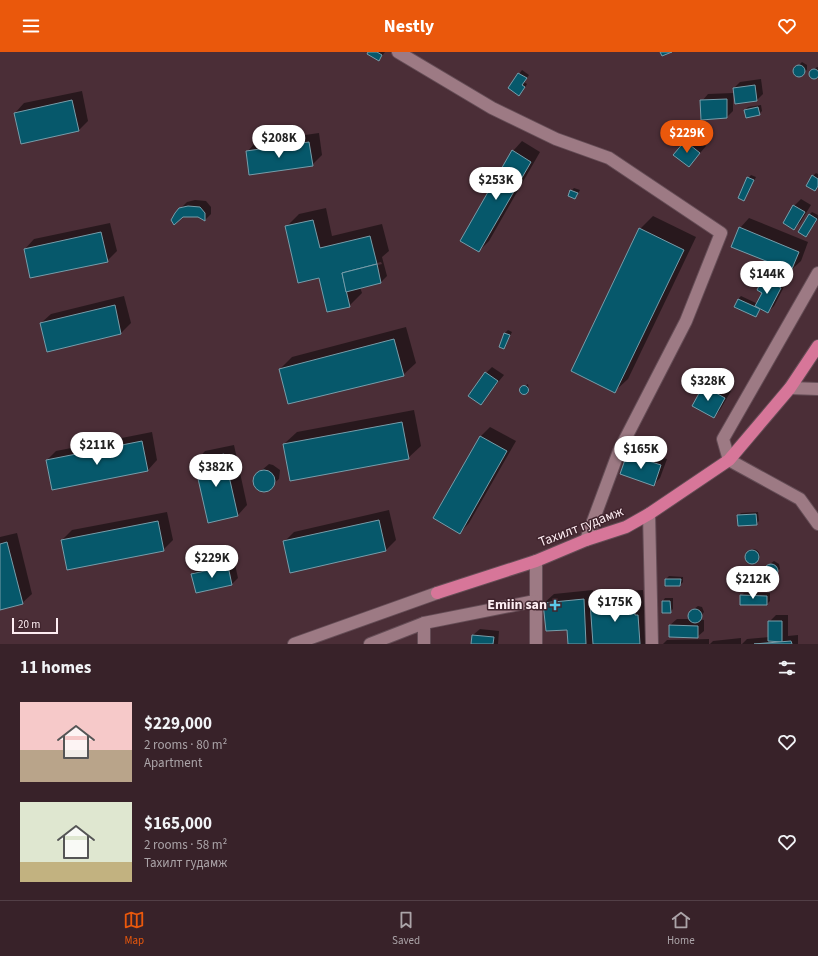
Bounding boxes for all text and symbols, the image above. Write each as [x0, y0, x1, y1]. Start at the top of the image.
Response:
text: Nestly [384, 14, 434, 39]
icon: menu [20, 15, 42, 37]
icon: heart [776, 15, 798, 37]
pin: $229K [659, 120, 715, 154]
text: $229K [669, 124, 705, 142]
pin: $208K [251, 125, 307, 159]
text: $208K [261, 129, 297, 147]
pin: $253K [468, 167, 524, 201]
text: $253K [478, 171, 514, 189]
pin: $144K [739, 261, 795, 295]
text: $144K [749, 265, 785, 283]
pin: $328K [680, 368, 736, 402]
text: $328K [690, 372, 726, 390]
pin: $211K [69, 432, 125, 466]
text: $211K [79, 436, 115, 454]
pin: $165K [613, 436, 669, 470]
text: $165K [623, 440, 659, 458]
pin: $382K [188, 454, 244, 488]
text: $382K [198, 458, 234, 476]
street label: Тахилт гудамж [536, 501, 627, 552]
pin: $229K [184, 545, 240, 579]
text: $229K [194, 549, 230, 567]
pin: $212K [725, 566, 781, 600]
text: $212K [735, 570, 771, 588]
pin: $175K [587, 589, 643, 623]
text: $175K [597, 593, 633, 611]
place label: Emiin san [487, 595, 547, 615]
marker: Emiin san [550, 600, 560, 610]
scale bar [12, 616, 58, 635]
text: 20 m [18, 617, 40, 632]
text: 11 homes [20, 656, 91, 680]
icon: filters [776, 657, 798, 679]
text: $229,000 [144, 712, 212, 736]
icon: home [52, 718, 100, 766]
icon: heart [776, 731, 798, 753]
text: 2 rooms · 80 m² [144, 736, 227, 754]
text: Apartment [144, 754, 202, 772]
text: $165,000 [144, 812, 212, 836]
icon: home [52, 818, 100, 866]
icon: heart [776, 831, 798, 853]
text: 2 rooms · 58 m² [144, 836, 227, 854]
text: Тахилт гудамж [144, 854, 227, 872]
tab: Map [123, 909, 145, 948]
tab: Saved [392, 909, 420, 948]
tab: Home [667, 909, 695, 948]

